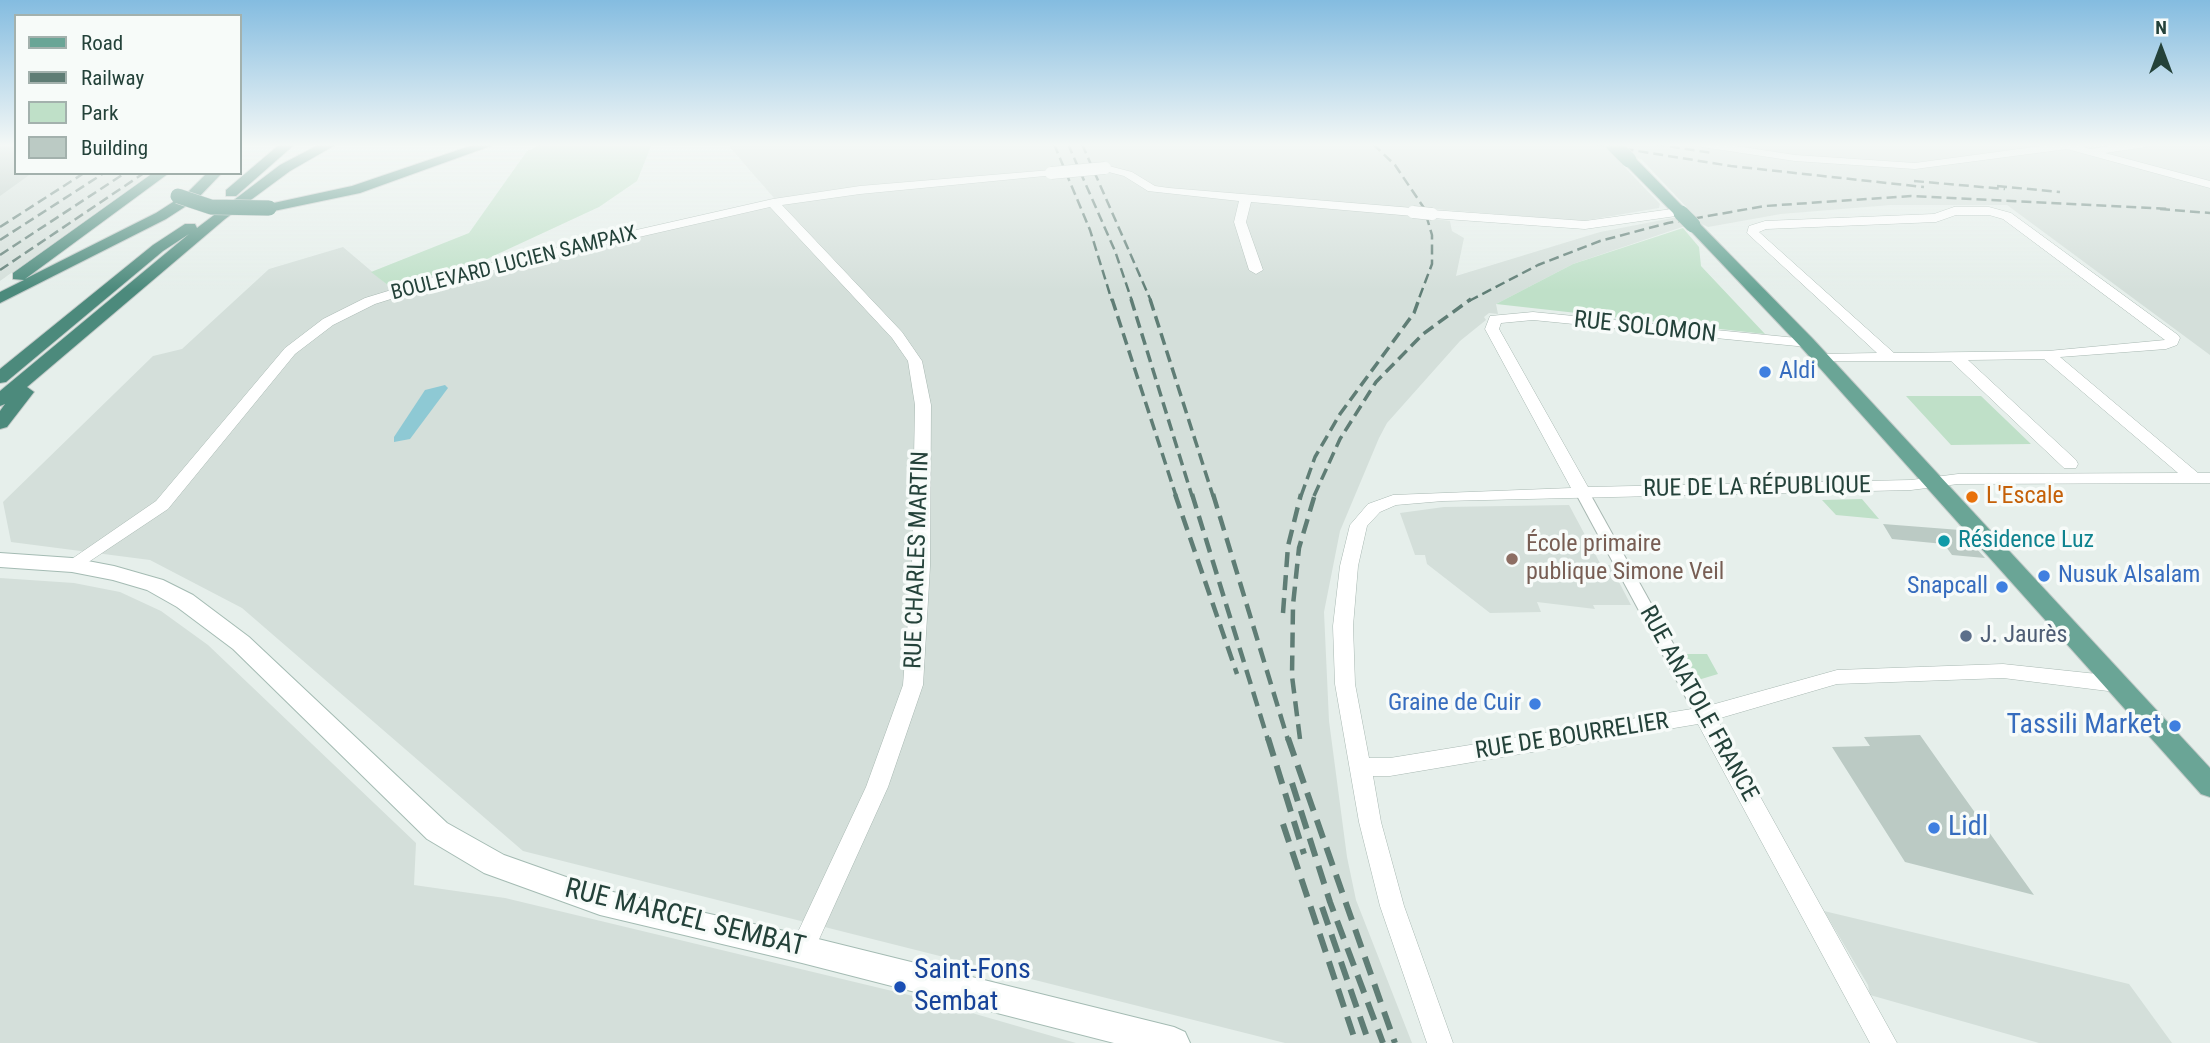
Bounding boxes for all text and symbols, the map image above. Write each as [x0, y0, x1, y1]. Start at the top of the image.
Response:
legend [14, 14, 242, 175]
north arrow [2126, 14, 2196, 84]
text: N [2155, 16, 2167, 39]
text: Road [81, 31, 123, 55]
text: Railway [81, 66, 144, 90]
text: Park [81, 101, 118, 125]
text: Building [81, 136, 148, 160]
street label: BOULEVARD LUCIEN SAMPAIX [389, 221, 639, 307]
street label: RUE SOLOMON [1572, 306, 1718, 350]
place label: Aldi [1779, 358, 1816, 386]
marker: Aldi [1757, 364, 1773, 380]
street label: RUE CHARLES MARTIN [900, 451, 936, 669]
street label: RUE DE LA RÉPUBLIQUE [1643, 472, 1871, 504]
place label: L'Escale [1986, 483, 2064, 511]
marker: L'Escale [1964, 489, 1980, 505]
place label: Résidence Luz [1958, 527, 2094, 555]
place label: École primaire publique Simone Veil [1526, 531, 1724, 587]
marker: Résidence Luz [1936, 533, 1952, 549]
marker: École primaire publique Simone Veil [1504, 551, 1520, 567]
place label: Nusuk Alsalam [2058, 562, 2200, 590]
marker: Nusuk Alsalam [2036, 568, 2052, 584]
place label: Snapcall [1907, 573, 1988, 601]
marker: Snapcall [1994, 579, 2010, 595]
street label: RUE ANATOLE FRANCE [1632, 601, 1764, 807]
place label: J. Jaurès [1980, 622, 2067, 650]
marker: J. Jaurès [1958, 628, 1974, 644]
place label: Graine de Cuir [1388, 690, 1521, 718]
marker: Graine de Cuir [1527, 696, 1543, 712]
street label: RUE DE BOURRELIER [1473, 708, 1671, 766]
place label: Tassili Market [2006, 709, 2161, 743]
marker: Tassili Market [2167, 718, 2183, 734]
place label: Lidl [1948, 811, 1988, 845]
marker: Lidl [1926, 820, 1942, 836]
street label: RUE MARCEL SEMBAT [561, 873, 809, 965]
place label: Saint-Fons Sembat [914, 954, 1031, 1020]
marker: Saint-Fons Sembat [892, 979, 908, 995]

